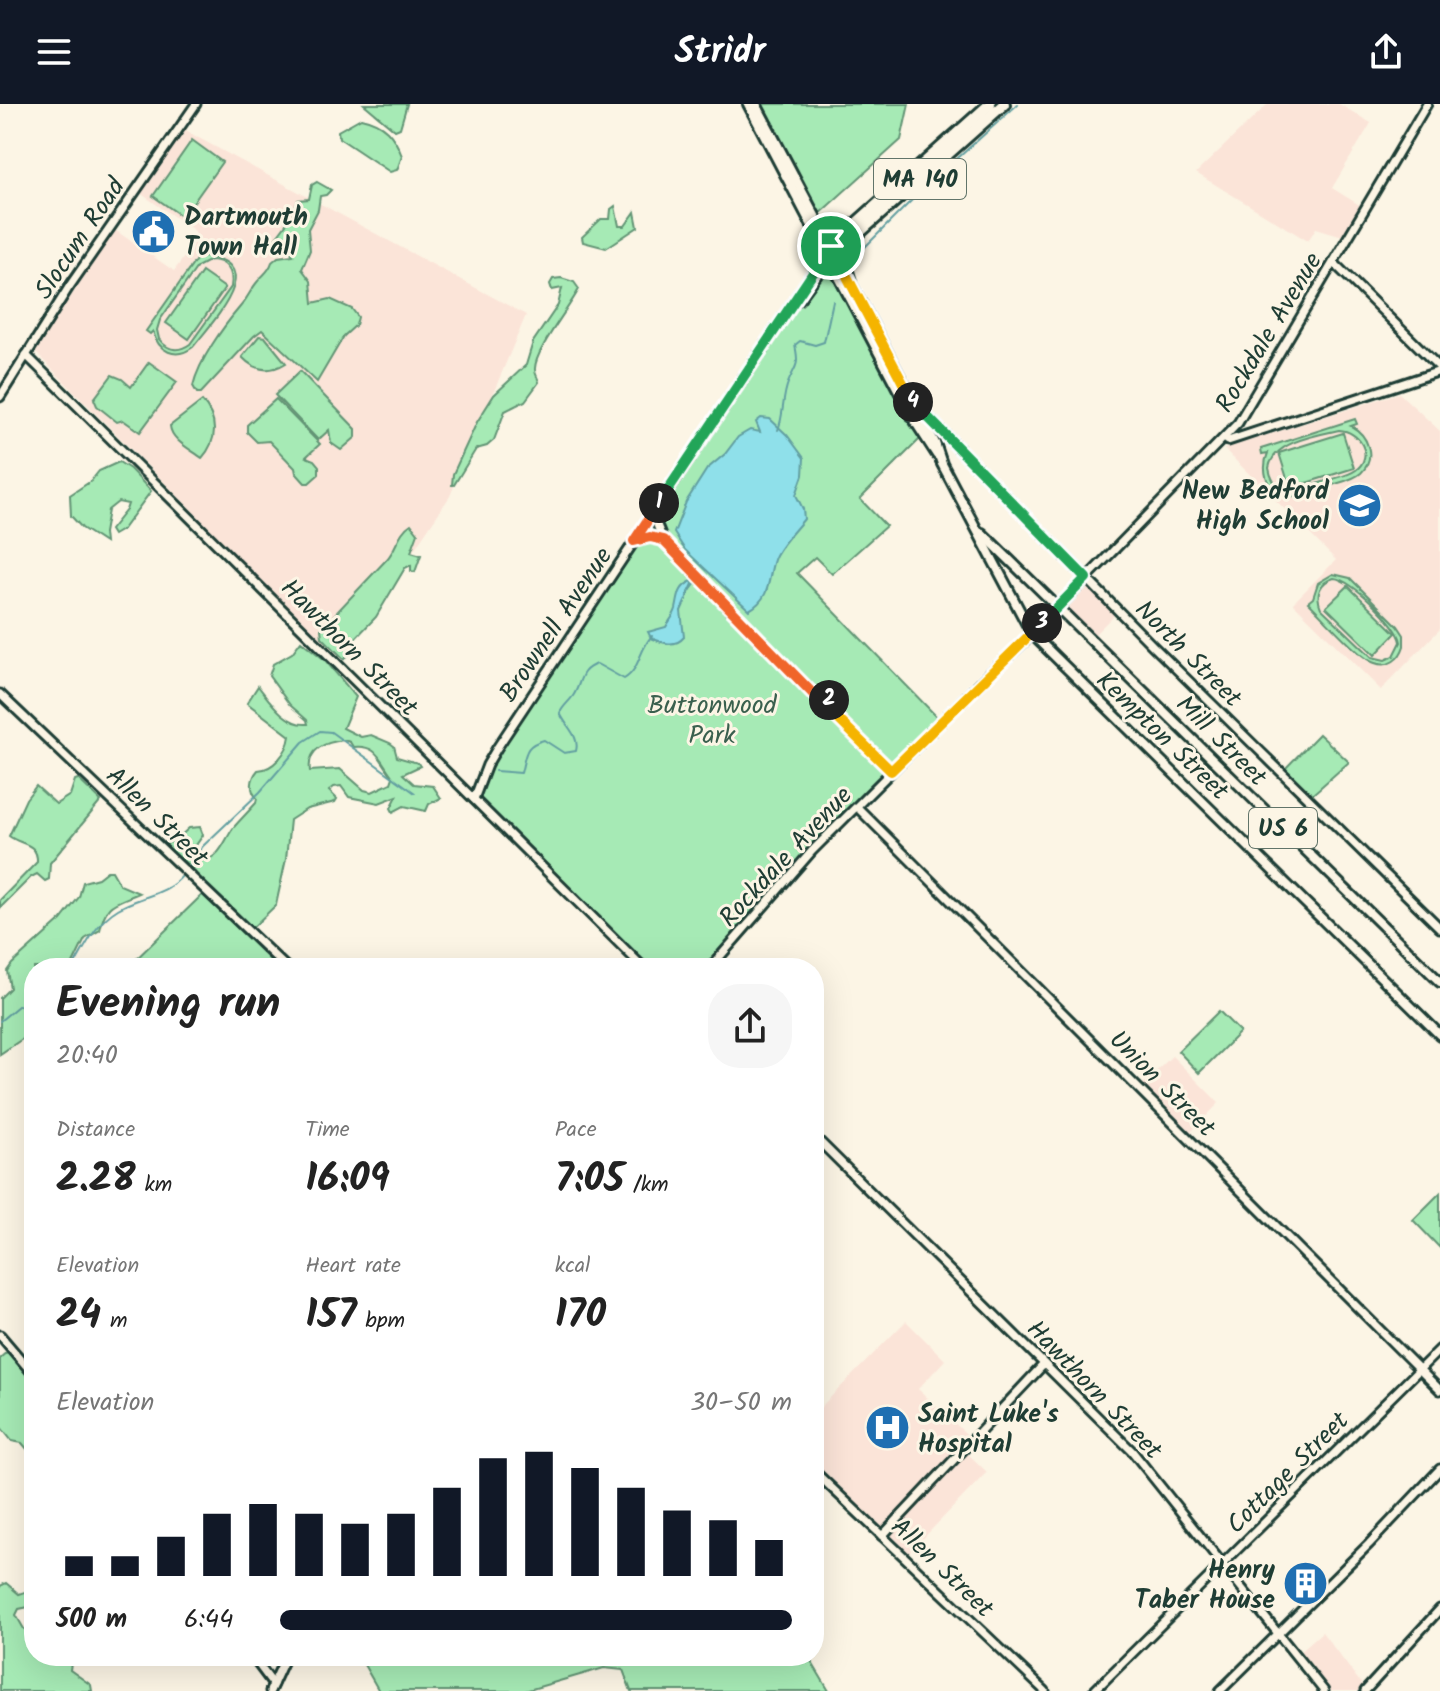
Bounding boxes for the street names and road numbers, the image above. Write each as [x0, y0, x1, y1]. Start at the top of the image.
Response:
road number: MA 140 [874, 159, 966, 199]
street label: Slocum Road [24, 169, 138, 309]
street label: Rockdale Avenue [1205, 244, 1334, 421]
street label: Brownell Avenue [489, 539, 624, 711]
street label: Hawthorn Street [269, 569, 428, 728]
street label: North Street [1124, 591, 1252, 719]
street label: Kempton Street [1085, 661, 1239, 812]
street label: Mill Street [1165, 686, 1277, 798]
street label: Allen Street [95, 757, 219, 879]
street label: Rockdale Avenue [709, 777, 864, 938]
road number: US 6 [1249, 808, 1317, 848]
street label: Union Street [1098, 1021, 1226, 1149]
street label: Hawthorn Street [1015, 1310, 1172, 1471]
street label: Cottage Street [1217, 1401, 1361, 1545]
street label: Allen Street [880, 1508, 1004, 1630]

